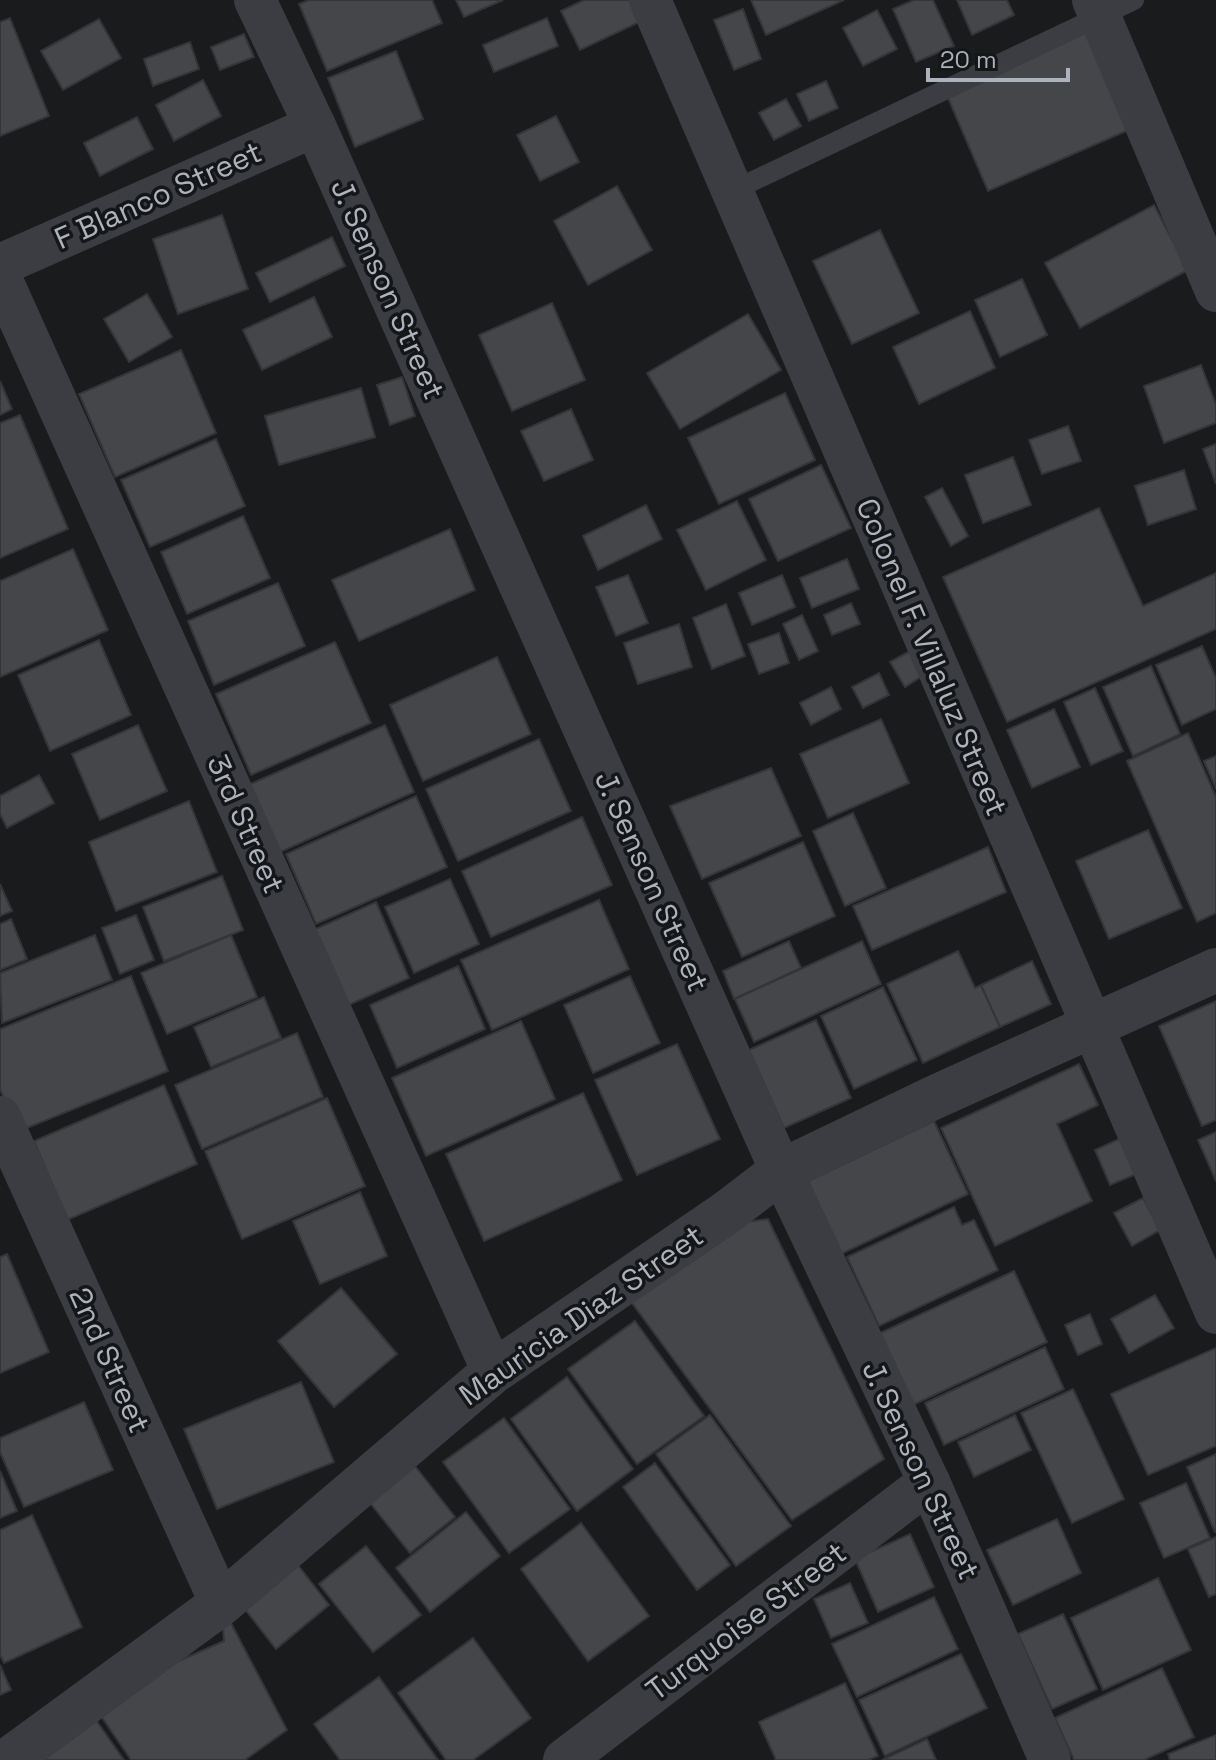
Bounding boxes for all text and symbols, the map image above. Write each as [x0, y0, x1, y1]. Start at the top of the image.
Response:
scale bar [928, 32, 1068, 82]
text: 20 m [940, 44, 997, 75]
street label: F Blanco Street [48, 132, 268, 258]
street label: J. Senson Street [322, 173, 454, 405]
street label: Colonel F. Villaluz Street [847, 492, 1017, 822]
street label: 3rd Street [198, 749, 294, 899]
street label: J. Senson Street [586, 765, 718, 997]
street label: Mauricia Diaz Street [451, 1216, 711, 1414]
street label: 2nd Street [61, 1281, 159, 1439]
street label: J. Senson Street [853, 1354, 989, 1586]
street label: Turquoise Street [638, 1533, 854, 1709]

